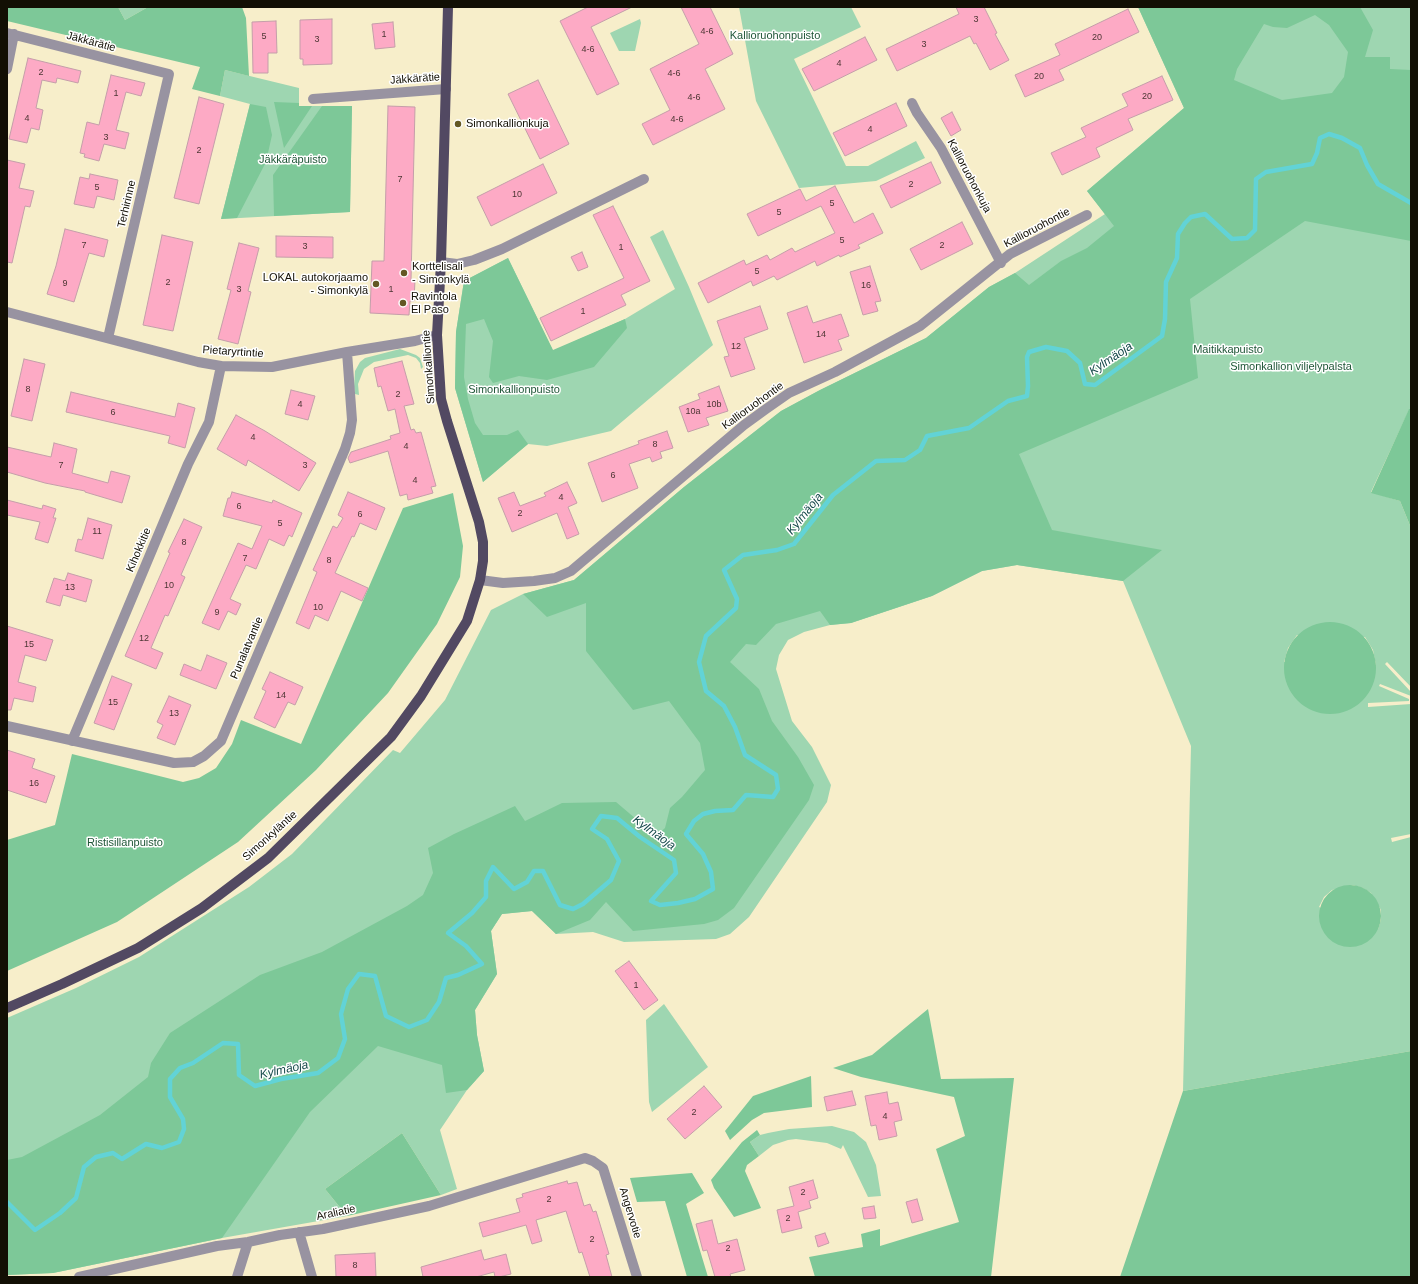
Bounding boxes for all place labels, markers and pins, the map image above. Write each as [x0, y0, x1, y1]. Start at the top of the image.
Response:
place label: Simonkallionkuja [466, 117, 549, 131]
marker: Simonkallionkuja [453, 119, 463, 129]
place label: Korttelisali - Simonkylä [412, 260, 469, 286]
marker: Korttelisali - Simonkylä [399, 268, 409, 278]
place label: LOKAL autokorjaamo - Simonkylä [263, 271, 368, 297]
marker: LOKAL autokorjaamo - Simonkylä [371, 279, 381, 289]
place label: Ravintola El Paso [411, 290, 457, 316]
marker: Ravintola El Paso [398, 298, 408, 308]

